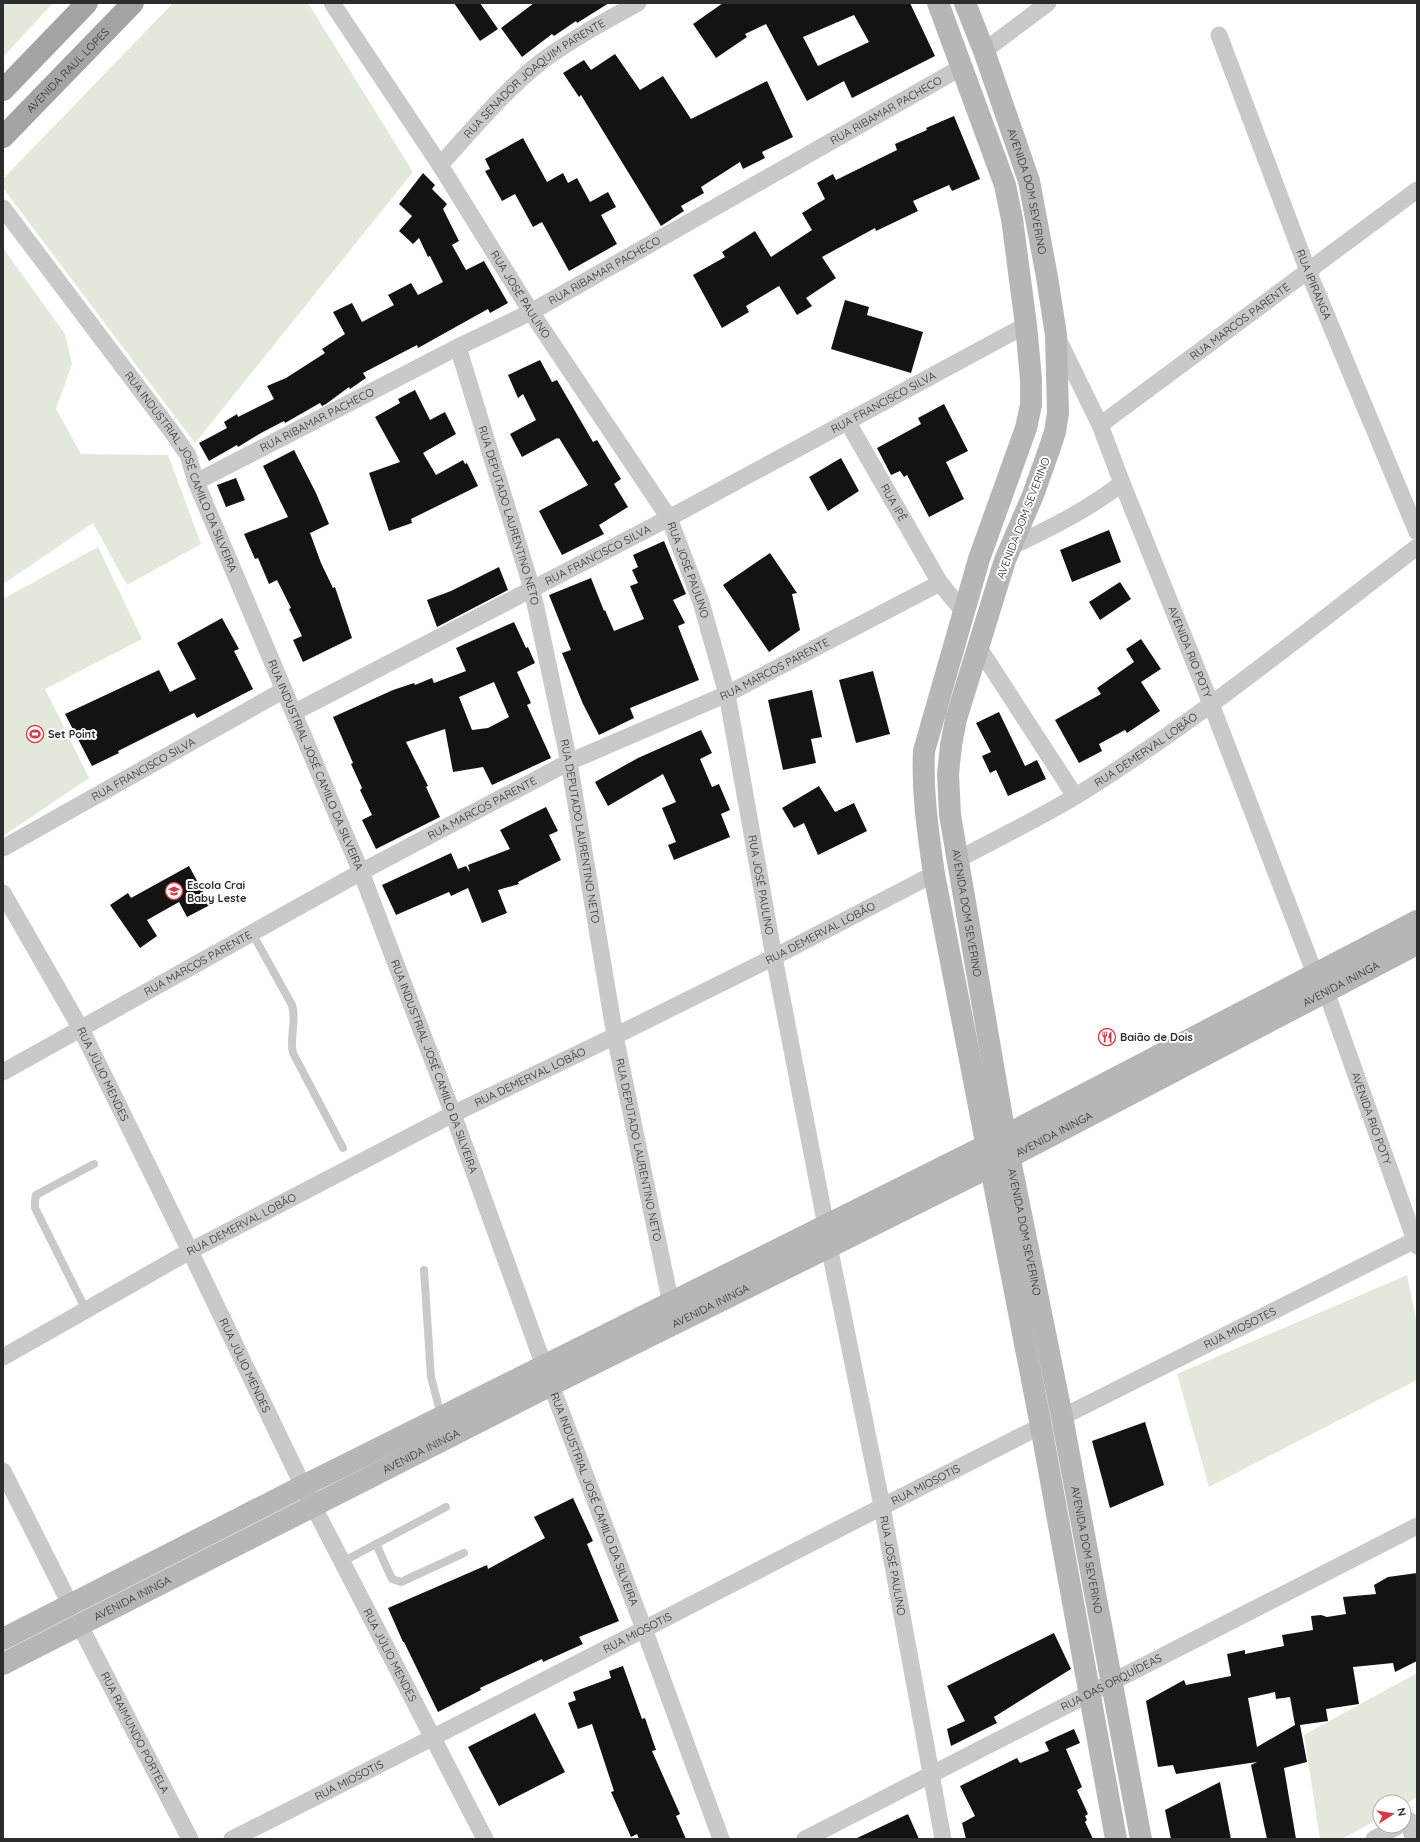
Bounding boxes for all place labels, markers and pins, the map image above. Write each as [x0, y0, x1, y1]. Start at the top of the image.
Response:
sports icon: Set Point [25, 724, 45, 744]
place label: Set Point [48, 727, 96, 741]
place label: Escola Crai Baby Leste [187, 878, 247, 905]
school or university icon: Escola Crai Baby Leste [164, 881, 184, 901]
restaurant icon: Baião de Dois [1097, 1027, 1117, 1047]
place label: Baião de Dois [1120, 1030, 1193, 1044]

